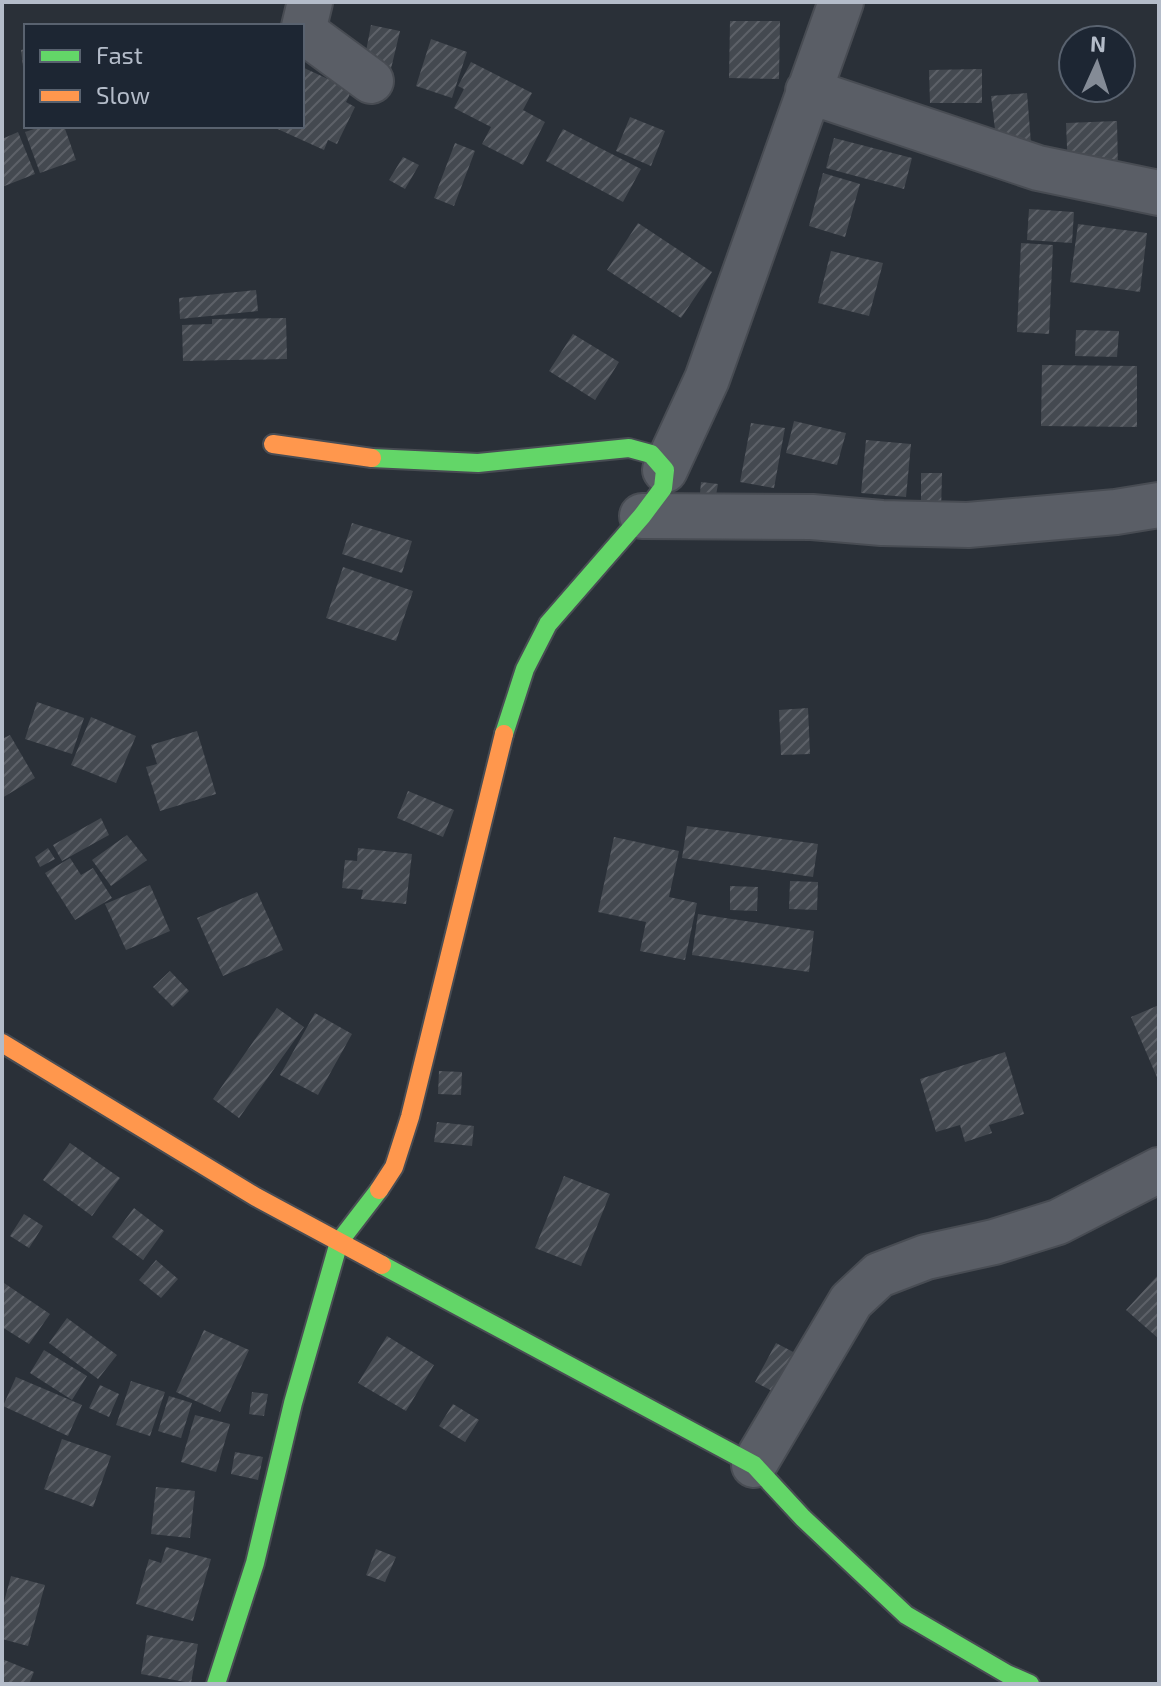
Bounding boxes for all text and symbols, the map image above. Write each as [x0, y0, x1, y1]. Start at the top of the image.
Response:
legend [24, 24, 304, 128]
north arrow [1057, 24, 1137, 104]
text: N [1089, 30, 1107, 56]
text: Fast [96, 40, 143, 69]
text: Slow [96, 80, 150, 109]

